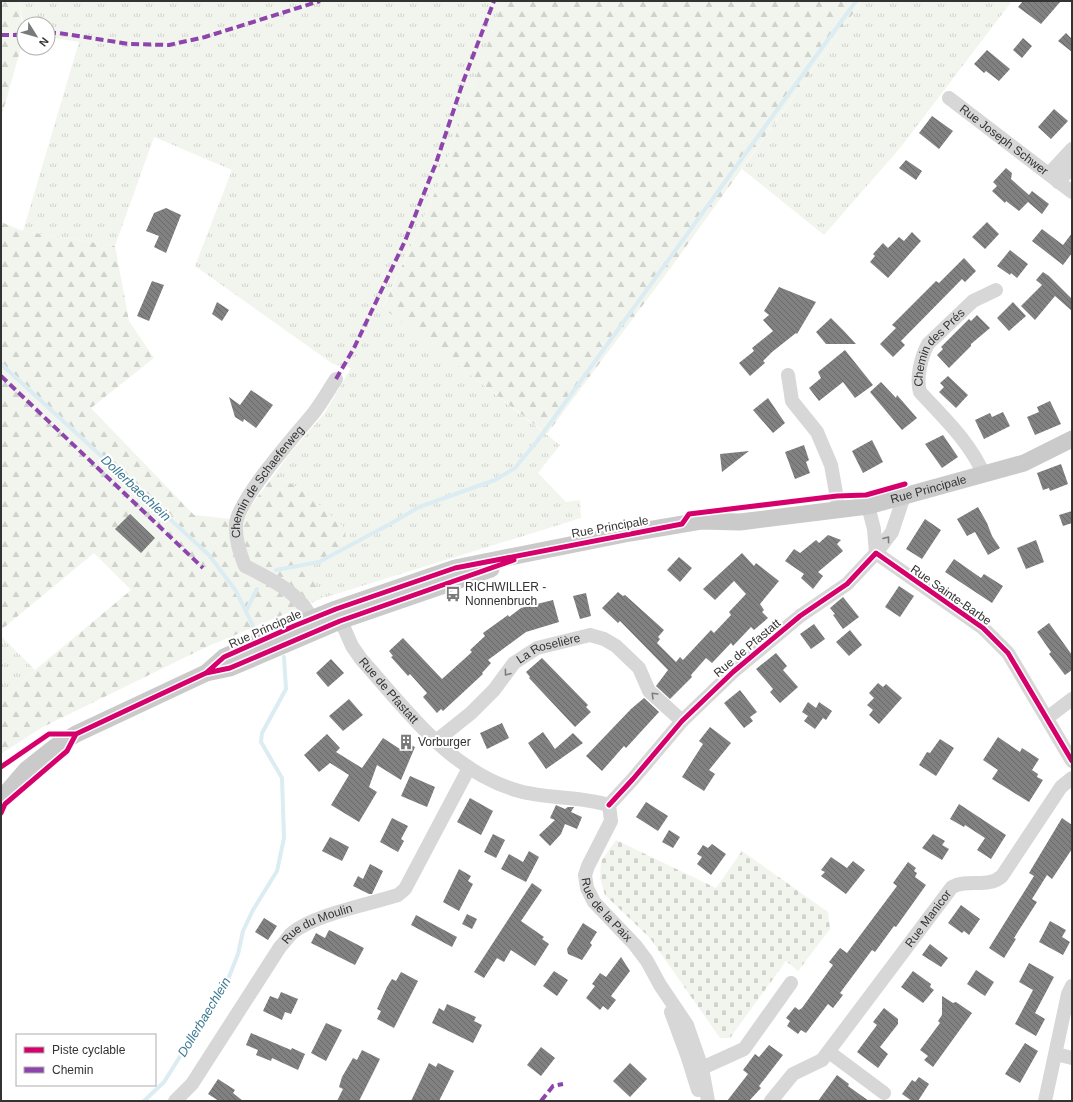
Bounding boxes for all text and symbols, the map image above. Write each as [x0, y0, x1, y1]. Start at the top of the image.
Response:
north arrow [16, 16, 56, 56]
text: N [37, 35, 51, 49]
street label: Rue Joseph Schwer [957, 102, 1051, 178]
street label: Chemin des Prés [911, 306, 968, 387]
street label: Chemin de Schaeferweg [229, 423, 307, 539]
water label: Dollerbaechlein [98, 452, 174, 524]
street label: Rue Principale [889, 472, 968, 506]
street label: Rue Principale [570, 513, 650, 541]
one-way arrow [882, 536, 889, 543]
street label: Rue Sainte-Barbe [908, 562, 994, 628]
place label: RICHWILLER - Nonnenbruch [465, 580, 546, 608]
bus stop icon: RICHWILLER - Nonnenbruch [444, 585, 462, 603]
street label: Rue Principale [227, 607, 304, 651]
street label: Rue de Pfastatt [711, 616, 784, 680]
street label: La Roselière [514, 631, 582, 667]
street label: Rue de Pfastatt [356, 655, 422, 727]
one-way arrow [504, 669, 511, 676]
one-way arrow [651, 692, 659, 699]
building icon: Vorburger [397, 733, 415, 751]
place label: Vorburger [418, 735, 471, 749]
street label: Rue de la Paix [579, 877, 635, 945]
street label: Rue Manicor [902, 887, 954, 950]
street label: Rue du Moulin [279, 901, 354, 947]
water label: Dollerbaechlein [174, 975, 234, 1059]
legend [16, 1034, 156, 1086]
text: Piste cyclable [52, 1043, 126, 1057]
text: Chemin [52, 1063, 93, 1077]

